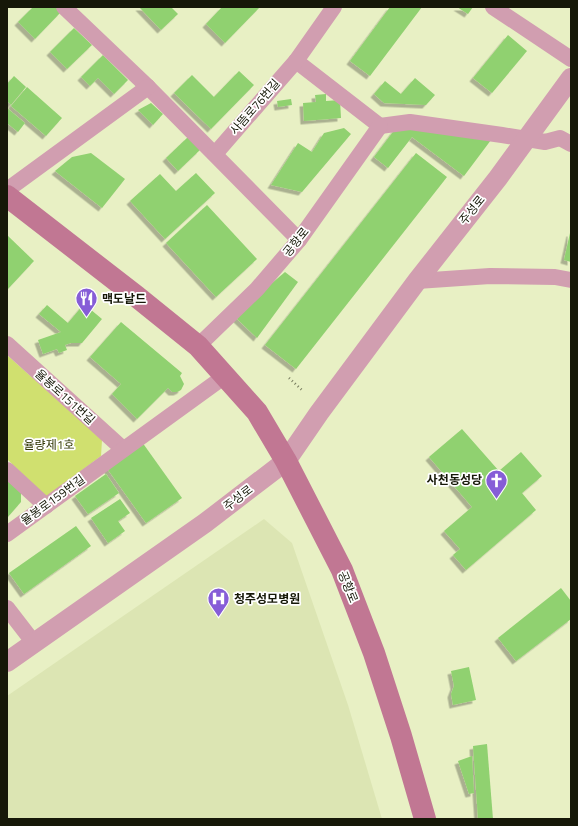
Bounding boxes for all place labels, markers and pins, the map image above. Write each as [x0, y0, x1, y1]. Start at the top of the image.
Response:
restaurant icon: 맥도날드 [73, 286, 99, 319]
place label: 맥도날드 [102, 289, 146, 308]
church icon: 사천동성당 [484, 467, 510, 500]
place label: 사천동성당 [427, 470, 482, 489]
hospital icon: 청주성모병원 [205, 586, 231, 619]
place label: 청주성모병원 [234, 589, 300, 608]

